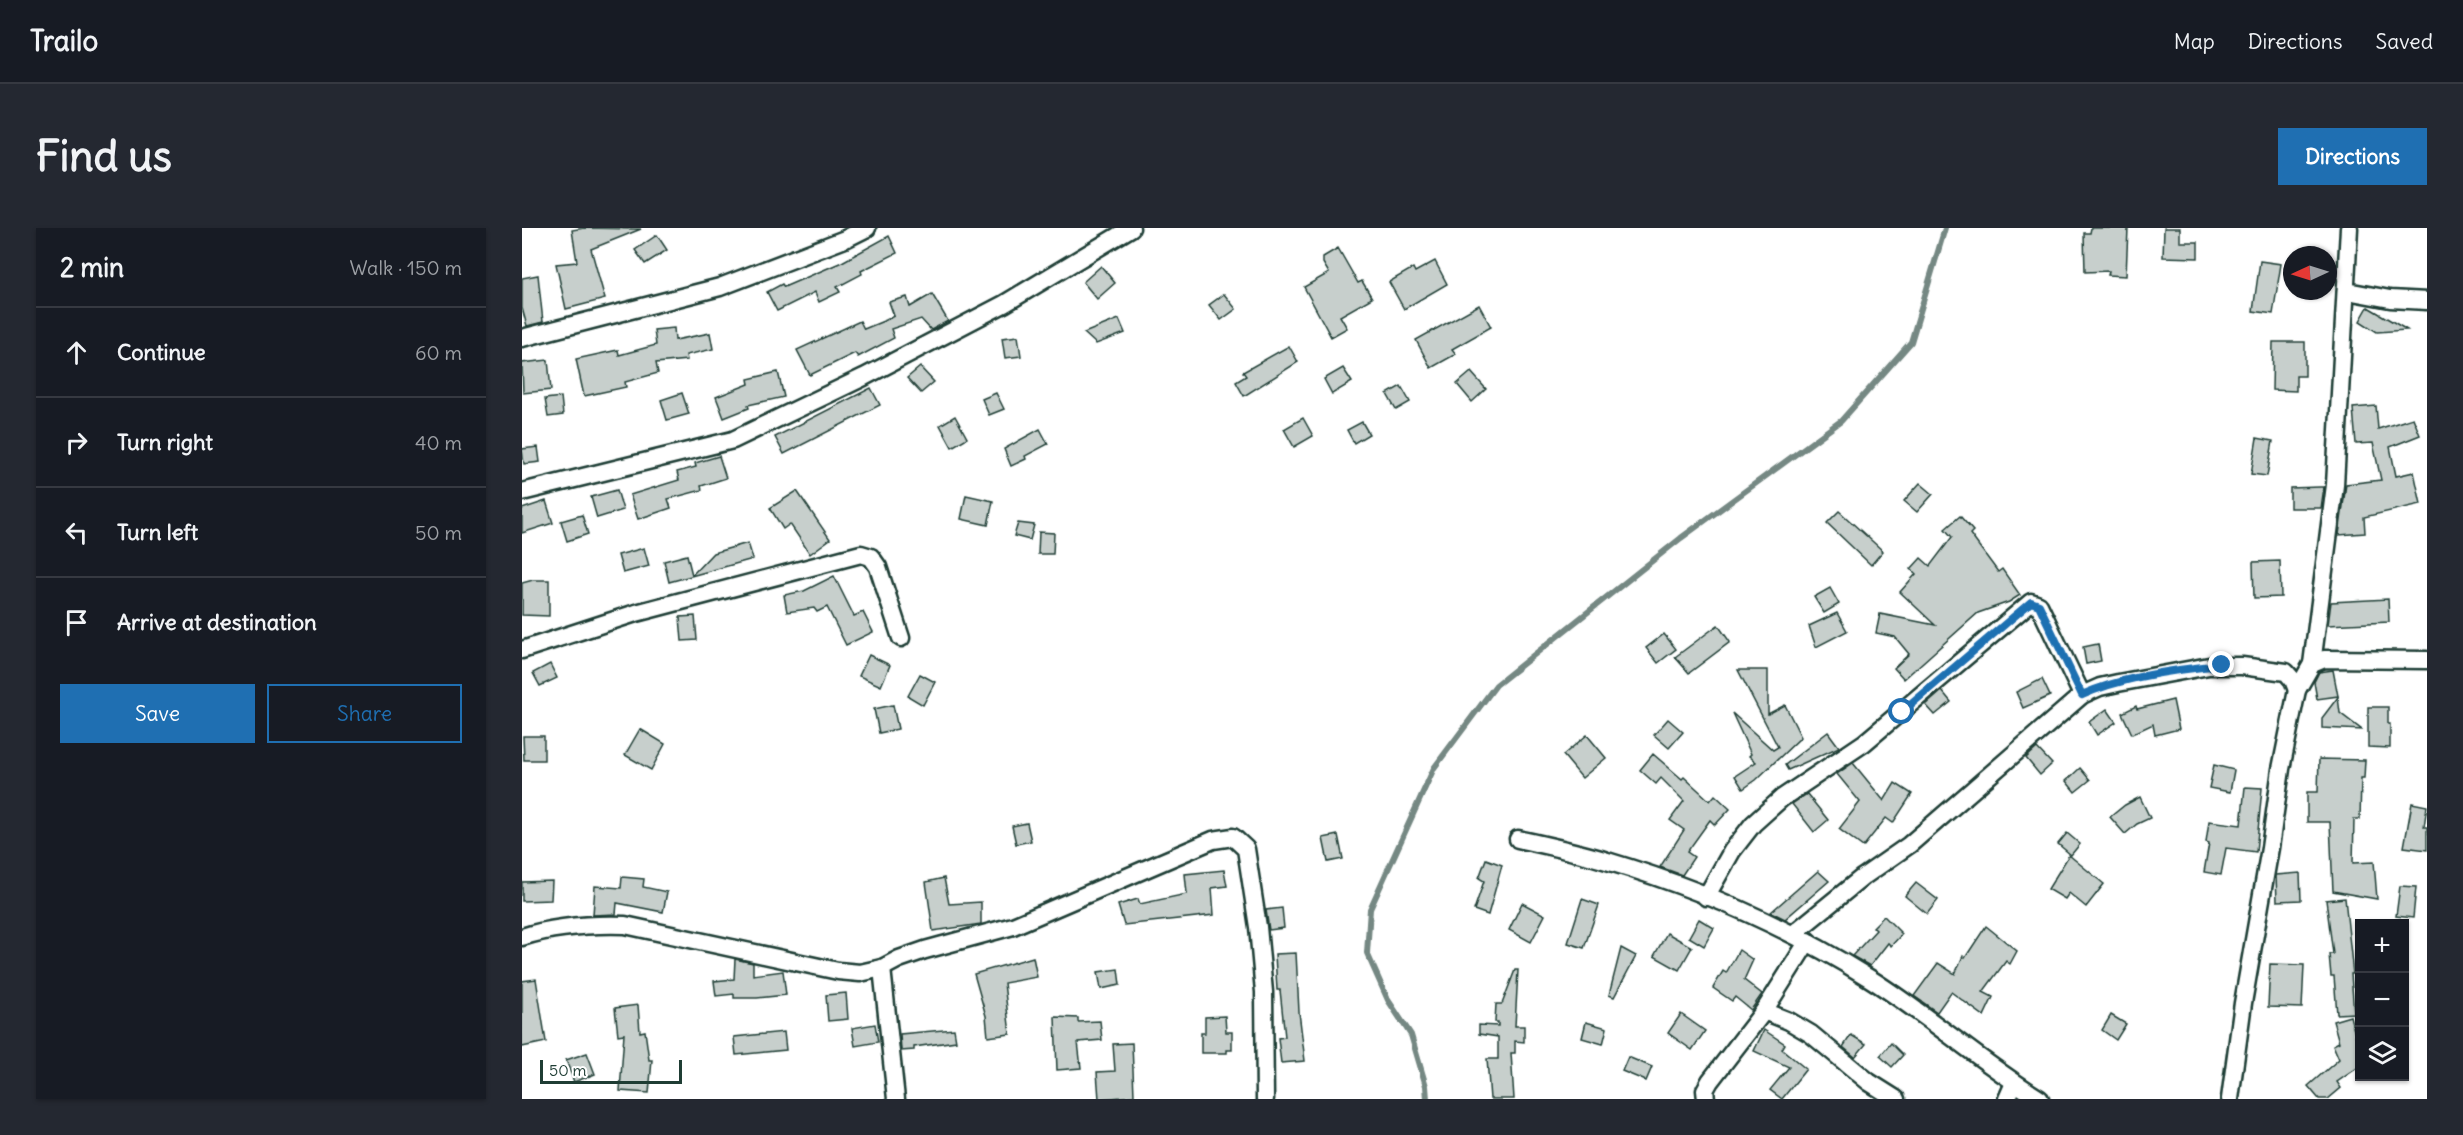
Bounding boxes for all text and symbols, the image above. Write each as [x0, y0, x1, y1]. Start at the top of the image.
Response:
text: Trailo [30, 23, 98, 59]
text: Map [2174, 28, 2215, 55]
text: Directions [2248, 28, 2342, 55]
text: Saved [2375, 28, 2433, 55]
button: Directions [2278, 128, 2427, 185]
text: Find us [36, 130, 172, 182]
north arrow [2283, 246, 2337, 300]
text: 2 min [60, 251, 124, 284]
text: Walk · 150 m [350, 255, 462, 280]
icon: ahead [60, 336, 93, 369]
text: Continue [117, 338, 206, 366]
text: 60 m [415, 340, 462, 365]
icon: right [60, 426, 93, 459]
text: Turn right [117, 428, 213, 456]
text: 40 m [415, 430, 462, 455]
icon: left [60, 516, 93, 549]
text: Turn left [117, 518, 198, 546]
text: 50 m [415, 520, 462, 545]
icon: arrive [60, 606, 93, 639]
text: Arrive at destination [117, 608, 317, 636]
route end [2208, 651, 2234, 677]
button: Save [60, 684, 255, 743]
button: Share [267, 684, 462, 743]
route start [1888, 698, 1914, 724]
map controls [2355, 919, 2409, 1081]
button: + [2355, 919, 2409, 973]
button: − [2355, 973, 2409, 1027]
button: layers [2355, 1027, 2409, 1081]
scale bar [540, 1057, 682, 1084]
text: 50 m [549, 1060, 587, 1080]

